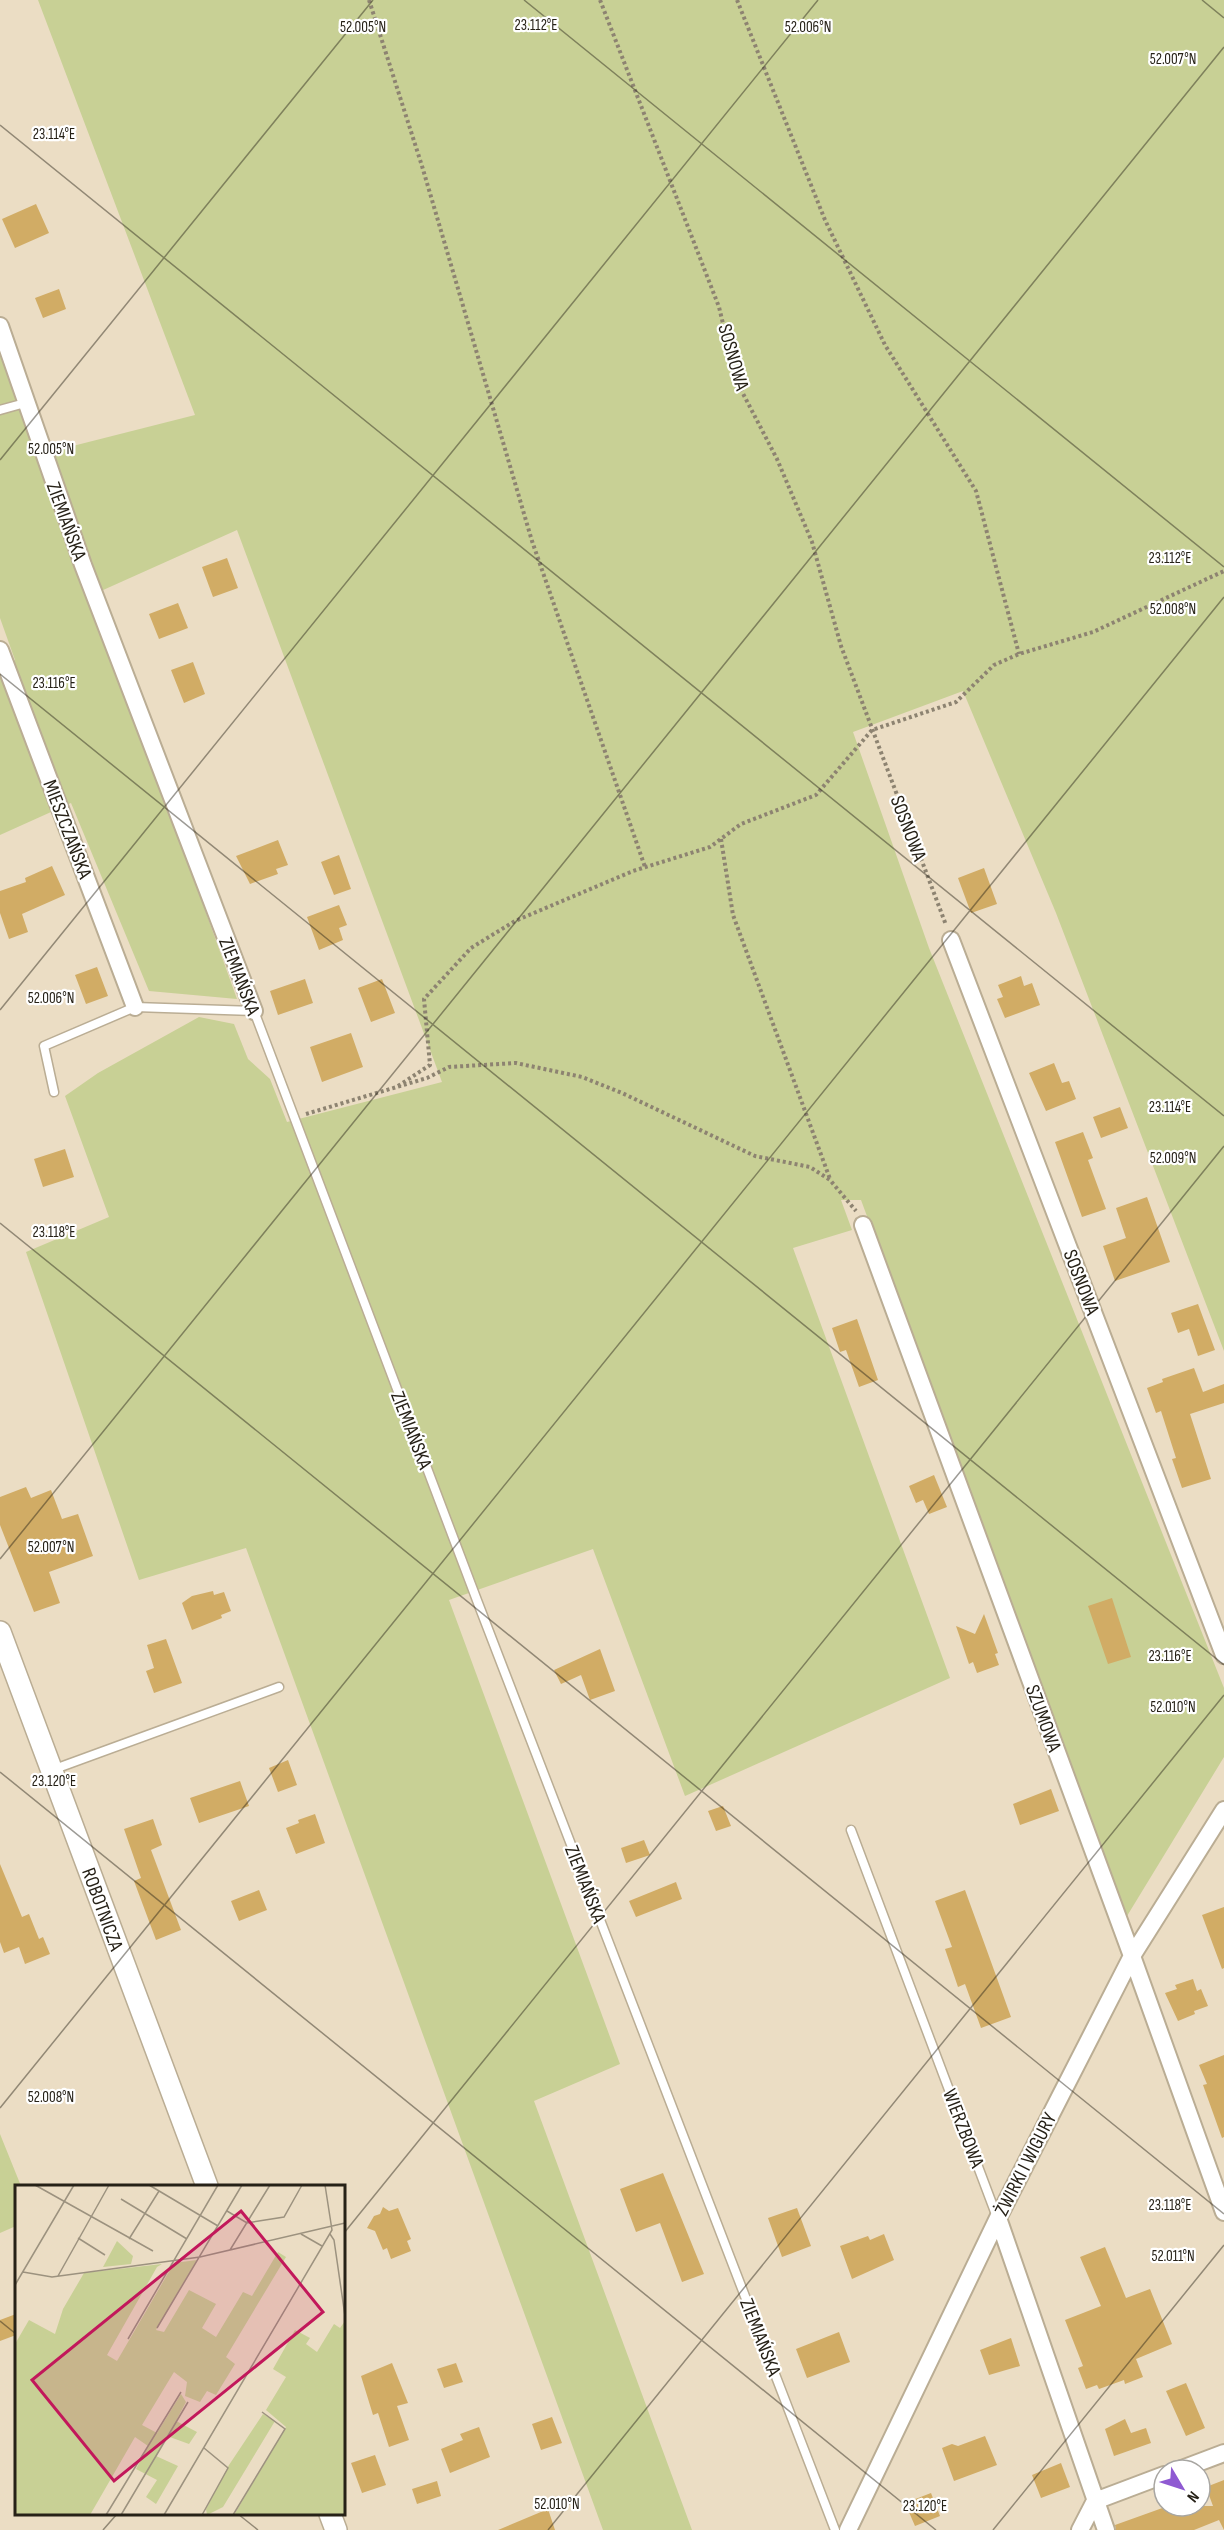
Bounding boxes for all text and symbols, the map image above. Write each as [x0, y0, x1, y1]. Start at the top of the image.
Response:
text: 23.112°E [515, 16, 557, 35]
text: 52.005°N [340, 18, 386, 37]
text: 52.006°N [785, 18, 831, 37]
text: 52.007°N [1150, 50, 1196, 69]
text: 23.114°E [33, 125, 75, 144]
street label: SOSNOWA [712, 321, 754, 394]
text: 52.005°N [28, 440, 74, 459]
street label: ZIEMIAŃSKA [41, 479, 91, 564]
text: 23.112°E [1149, 549, 1191, 568]
text: 52.008°N [1150, 600, 1196, 619]
text: 23.116°E [32, 674, 76, 693]
street label: MIESZCZAŃSKA [37, 777, 97, 882]
street label: SOSNOWA [885, 792, 932, 865]
street label: ZIEMIAŃSKA [213, 934, 265, 1019]
text: 52.006°N [28, 989, 74, 1008]
text: 23.114°E [1149, 1098, 1191, 1117]
text: 52.009°N [1150, 1149, 1196, 1168]
text: 23.118°E [33, 1223, 75, 1242]
street label: SOSNOWA [1058, 1246, 1105, 1319]
street label: ZIEMIAŃSKA [385, 1388, 437, 1473]
text: 52.007°N [28, 1538, 74, 1557]
text: 23.116°E [1148, 1647, 1192, 1666]
street label: SZUMOWA [1020, 1682, 1066, 1756]
text: 52.010°N [1150, 1698, 1196, 1717]
text: 23.120°E [32, 1772, 76, 1791]
street label: ZIEMIAŃSKA [559, 1842, 611, 1927]
street label: ROBOTNICZA [76, 1865, 128, 1954]
street label: WIERZBOWA [937, 2086, 989, 2172]
text: 52.008°N [28, 2088, 74, 2107]
street label: ŻWIRKI I WIGURY [990, 2108, 1062, 2220]
inset map [15, 2185, 345, 2515]
text: 23.118°E [1149, 2196, 1191, 2215]
text: 52.011°N [1151, 2247, 1195, 2266]
street label: ZIEMIAŃSKA [734, 2295, 786, 2380]
north arrow [1152, 2458, 1212, 2518]
text: N [1182, 2487, 1203, 2506]
text: 52.010°N [534, 2495, 580, 2514]
text: 23.120°E [903, 2497, 947, 2516]

